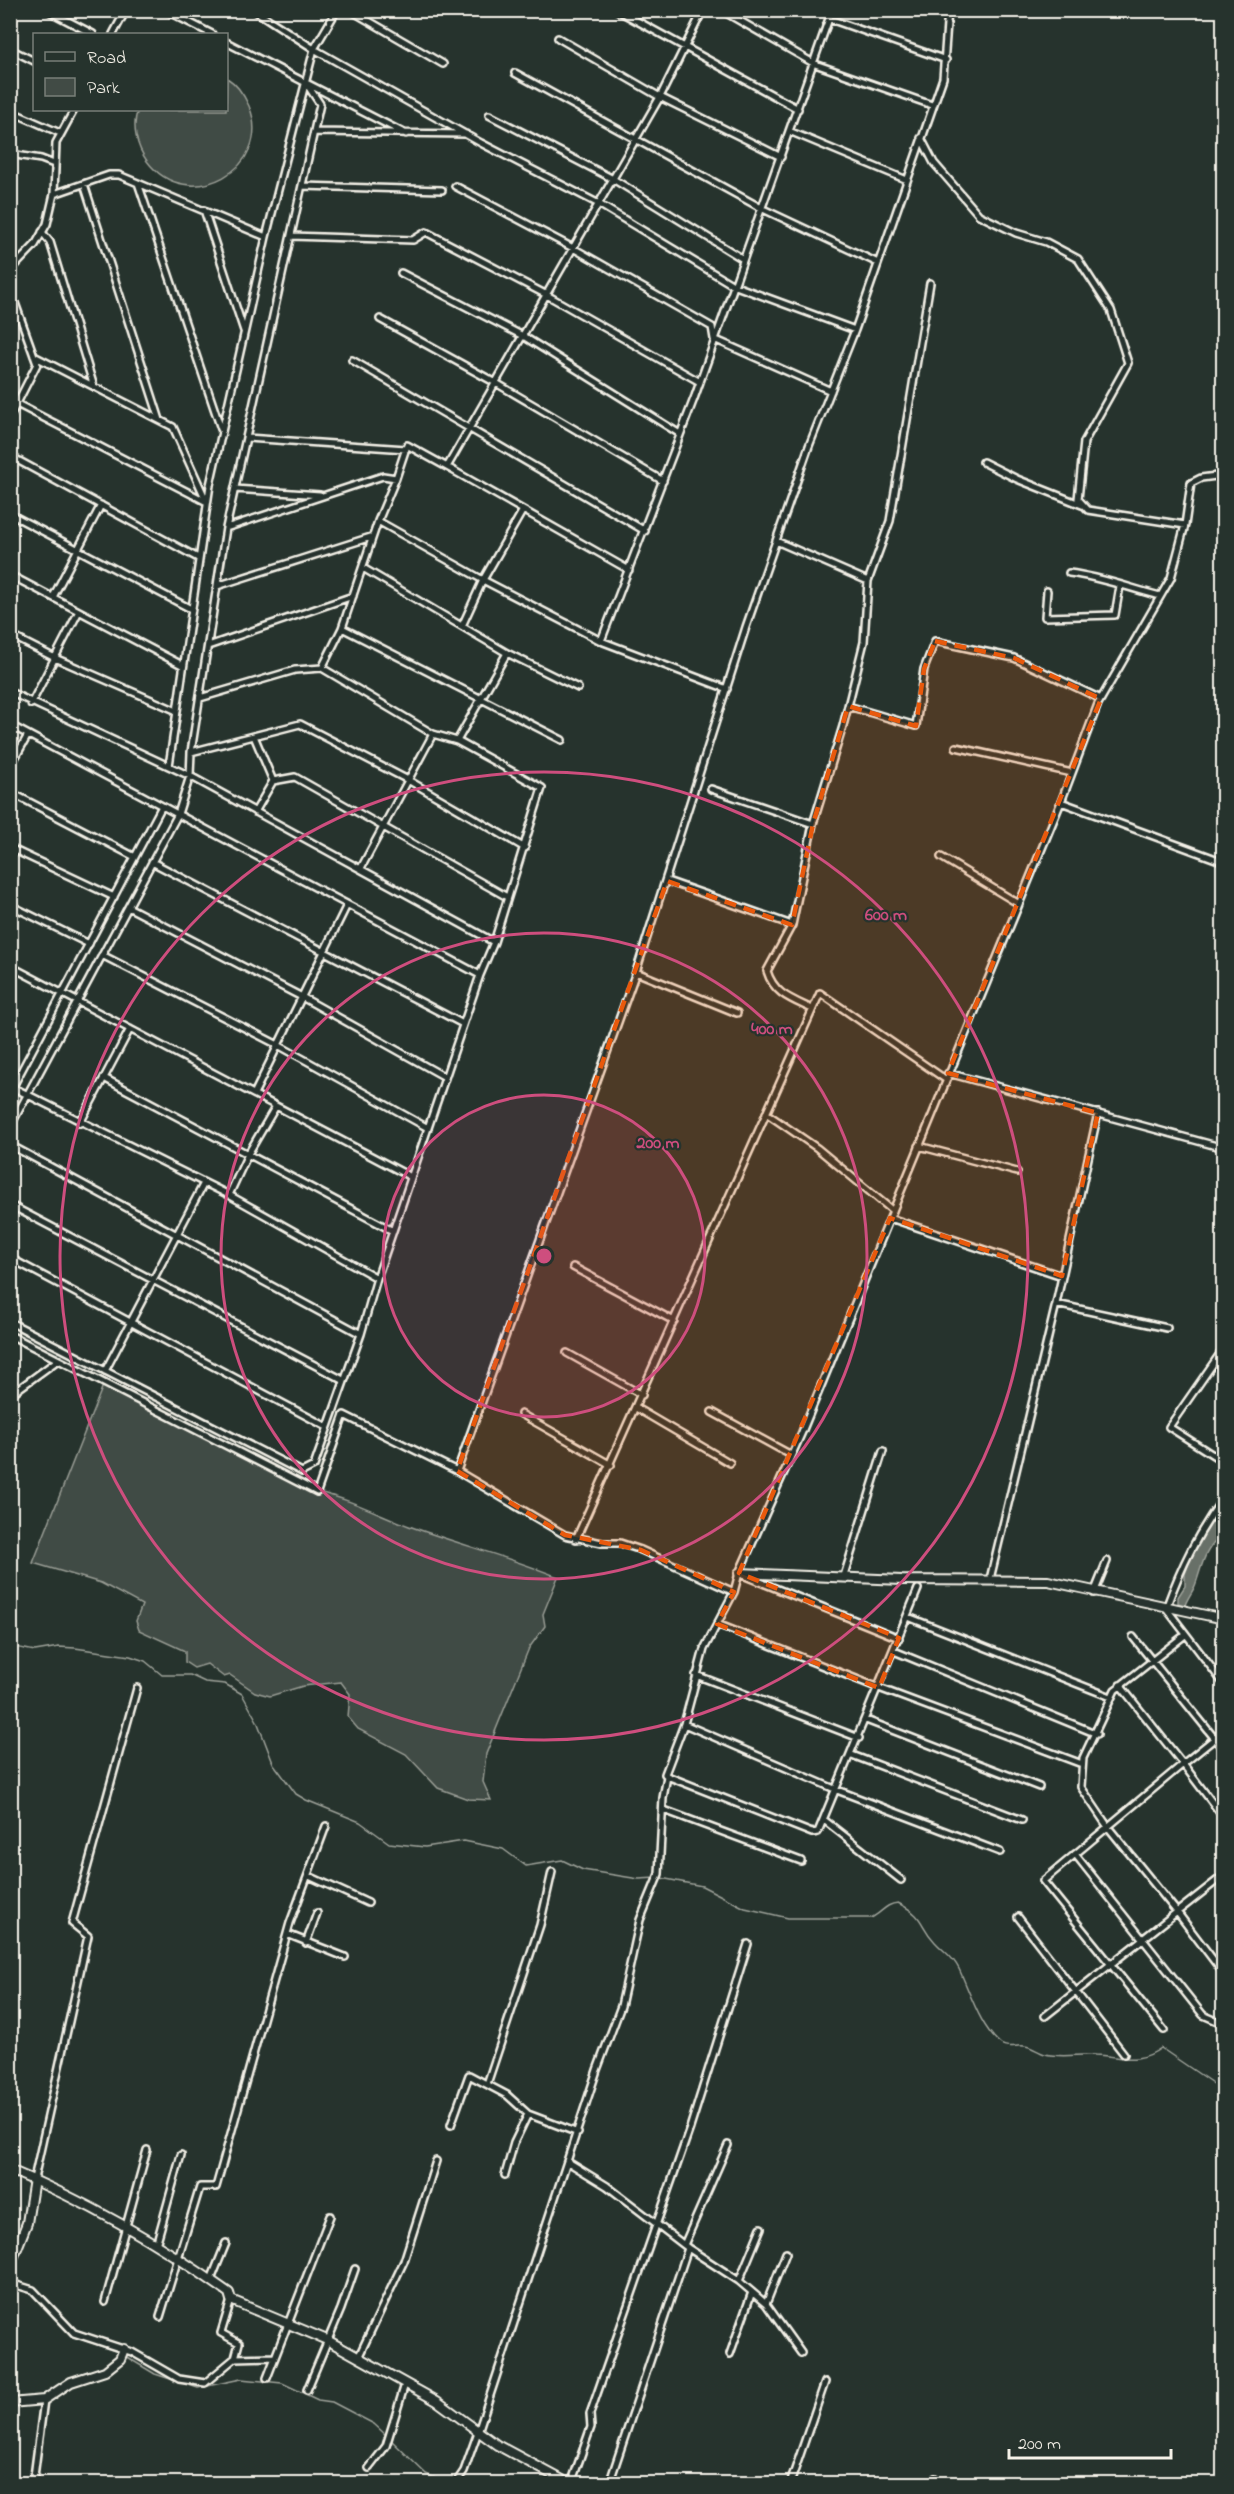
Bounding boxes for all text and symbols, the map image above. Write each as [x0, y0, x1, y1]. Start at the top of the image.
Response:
legend [33, 33, 228, 111]
text: Road [87, 46, 126, 72]
text: Park [87, 76, 120, 102]
text: 600 m [865, 903, 907, 929]
text: 400 m [751, 1017, 793, 1043]
text: 200 m [636, 1131, 680, 1157]
centre of rings [534, 1246, 554, 1266]
scale bar [1009, 2422, 1171, 2460]
text: 200 m [1018, 2432, 1061, 2458]

